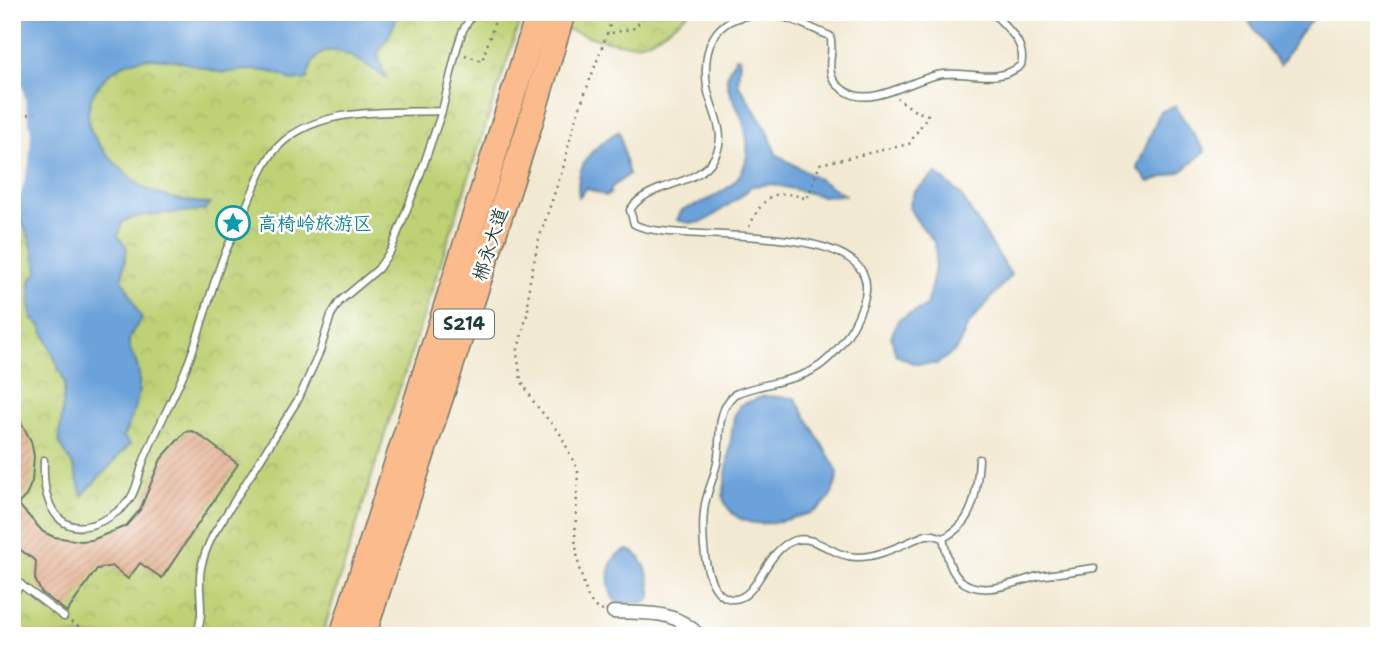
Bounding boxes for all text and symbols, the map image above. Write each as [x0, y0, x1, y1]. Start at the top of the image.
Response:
place icon: 高椅岭旅游区 [214, 204, 252, 242]
street label: 郴永大道 [466, 204, 514, 284]
place label: 高椅岭旅游区 [258, 211, 372, 236]
road number: S214 [434, 310, 494, 338]

